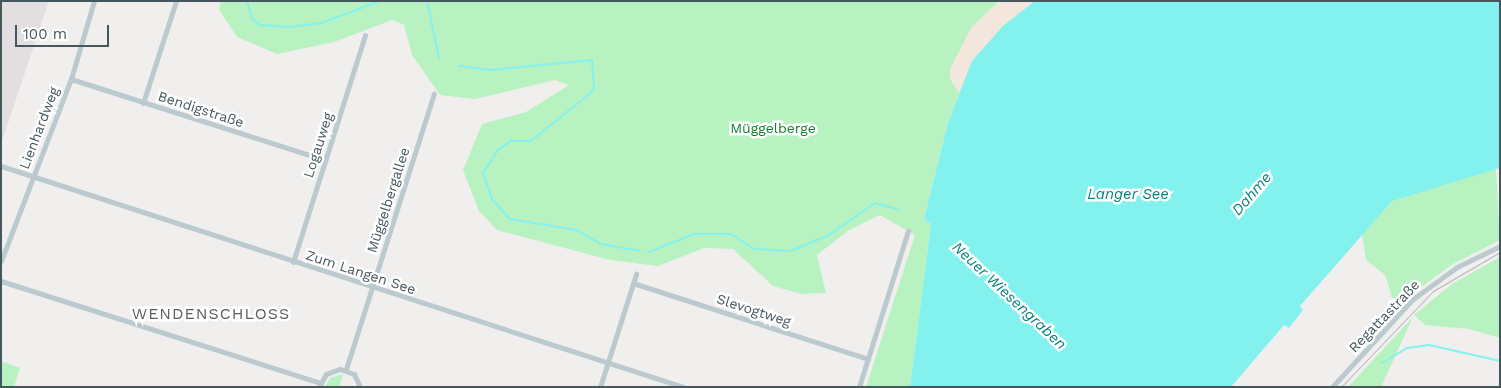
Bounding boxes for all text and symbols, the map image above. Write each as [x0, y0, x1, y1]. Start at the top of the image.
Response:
scale bar [18, 15, 111, 47]
text: 100 m [23, 25, 67, 43]
street label: Lienhardweg [16, 85, 62, 171]
street label: Bendigstraße [156, 87, 246, 131]
street label: Logauweg [300, 110, 336, 180]
park label: Müggelberge [730, 120, 816, 136]
street label: Müggelbergallee [363, 145, 413, 255]
water label: Dahme [1228, 169, 1276, 219]
water label: Langer See [1087, 186, 1169, 204]
water label: Neuer Wiesengraben [948, 238, 1070, 354]
street label: Zum Langen See [304, 246, 418, 298]
street label: Regattastraße [1345, 276, 1423, 356]
street label: Slevogtweg [715, 290, 793, 330]
district label: WENDENSCHLOSS [130, 304, 292, 324]

